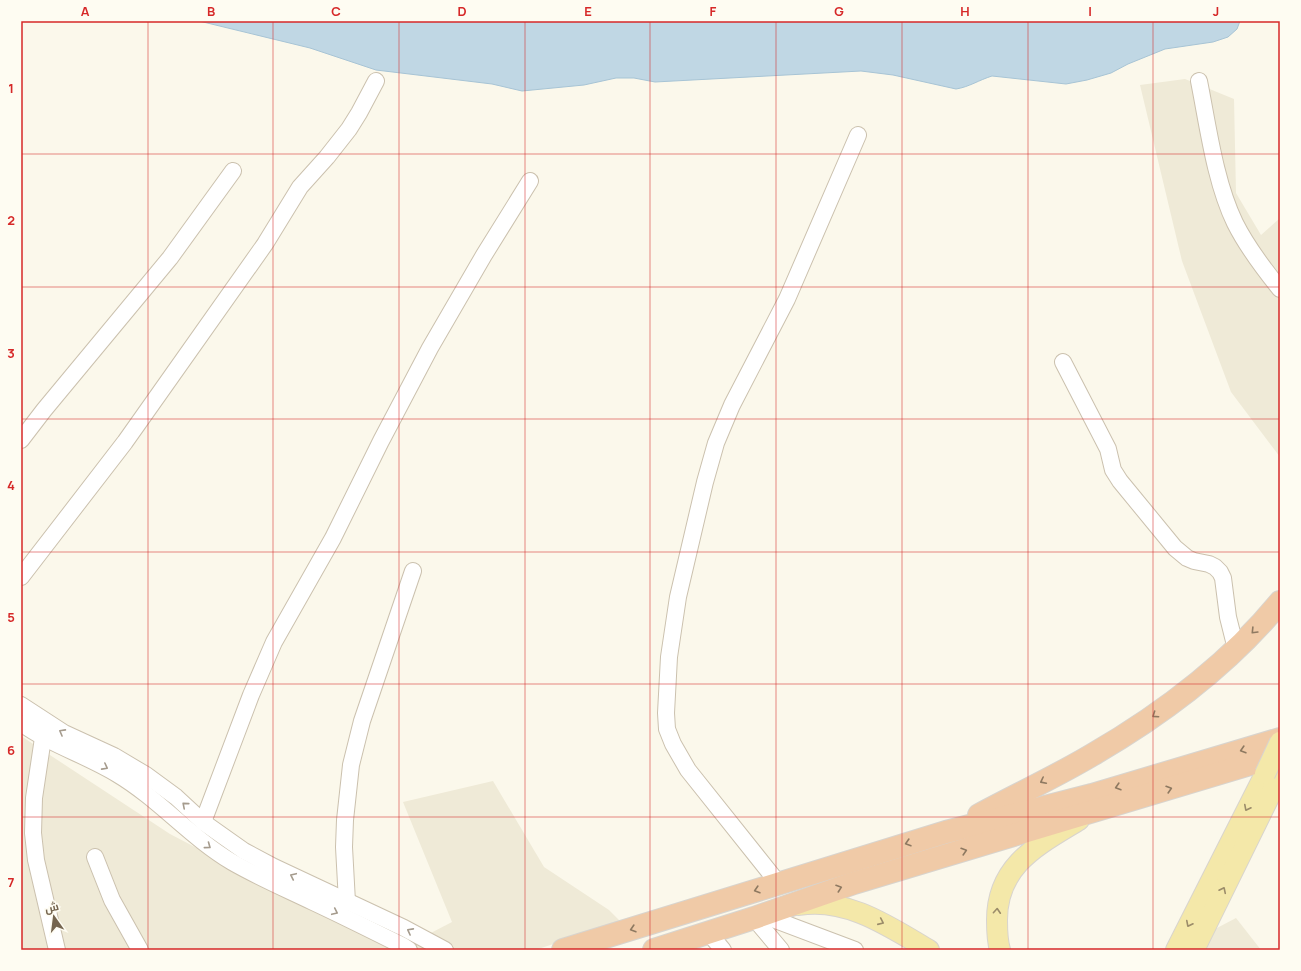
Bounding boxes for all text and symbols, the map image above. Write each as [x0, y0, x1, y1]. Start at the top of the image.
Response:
text: A [81, 2, 90, 20]
text: B [207, 2, 215, 20]
text: C [331, 2, 341, 20]
text: D [457, 2, 467, 20]
text: E [584, 2, 592, 20]
text: F [710, 2, 717, 20]
text: G [834, 2, 844, 20]
text: H [960, 2, 970, 20]
text: I [1088, 2, 1092, 20]
text: J [1213, 2, 1219, 20]
text: 1 [8, 79, 14, 97]
text: 2 [7, 211, 15, 229]
text: 3 [7, 344, 15, 362]
text: 4 [7, 476, 15, 494]
text: 5 [7, 608, 15, 626]
one-way arrow [1251, 626, 1259, 634]
one-way arrow [1152, 710, 1159, 718]
one-way arrow [59, 729, 66, 736]
text: 6 [7, 741, 15, 759]
one-way arrow [1239, 745, 1246, 754]
one-way arrow [101, 762, 108, 770]
one-way arrow [1040, 777, 1048, 784]
one-way arrow [1115, 782, 1122, 791]
one-way arrow [1165, 785, 1172, 794]
one-way arrow [182, 803, 189, 810]
one-way arrow [1244, 804, 1252, 812]
one-way arrow [905, 838, 912, 847]
one-way arrow [204, 841, 211, 848]
one-way arrow [960, 847, 967, 856]
text: 7 [8, 873, 15, 891]
one-way arrow [289, 873, 297, 881]
one-way arrow [754, 885, 761, 894]
one-way arrow [836, 885, 843, 893]
one-way arrow [1218, 887, 1226, 894]
north arrow [34, 897, 74, 937]
text: ش [43, 898, 60, 916]
one-way arrow [332, 908, 339, 916]
one-way arrow [993, 908, 1002, 915]
one-way arrow [877, 917, 885, 925]
one-way arrow [1186, 920, 1193, 928]
one-way arrow [630, 924, 637, 932]
one-way arrow [407, 929, 415, 936]

